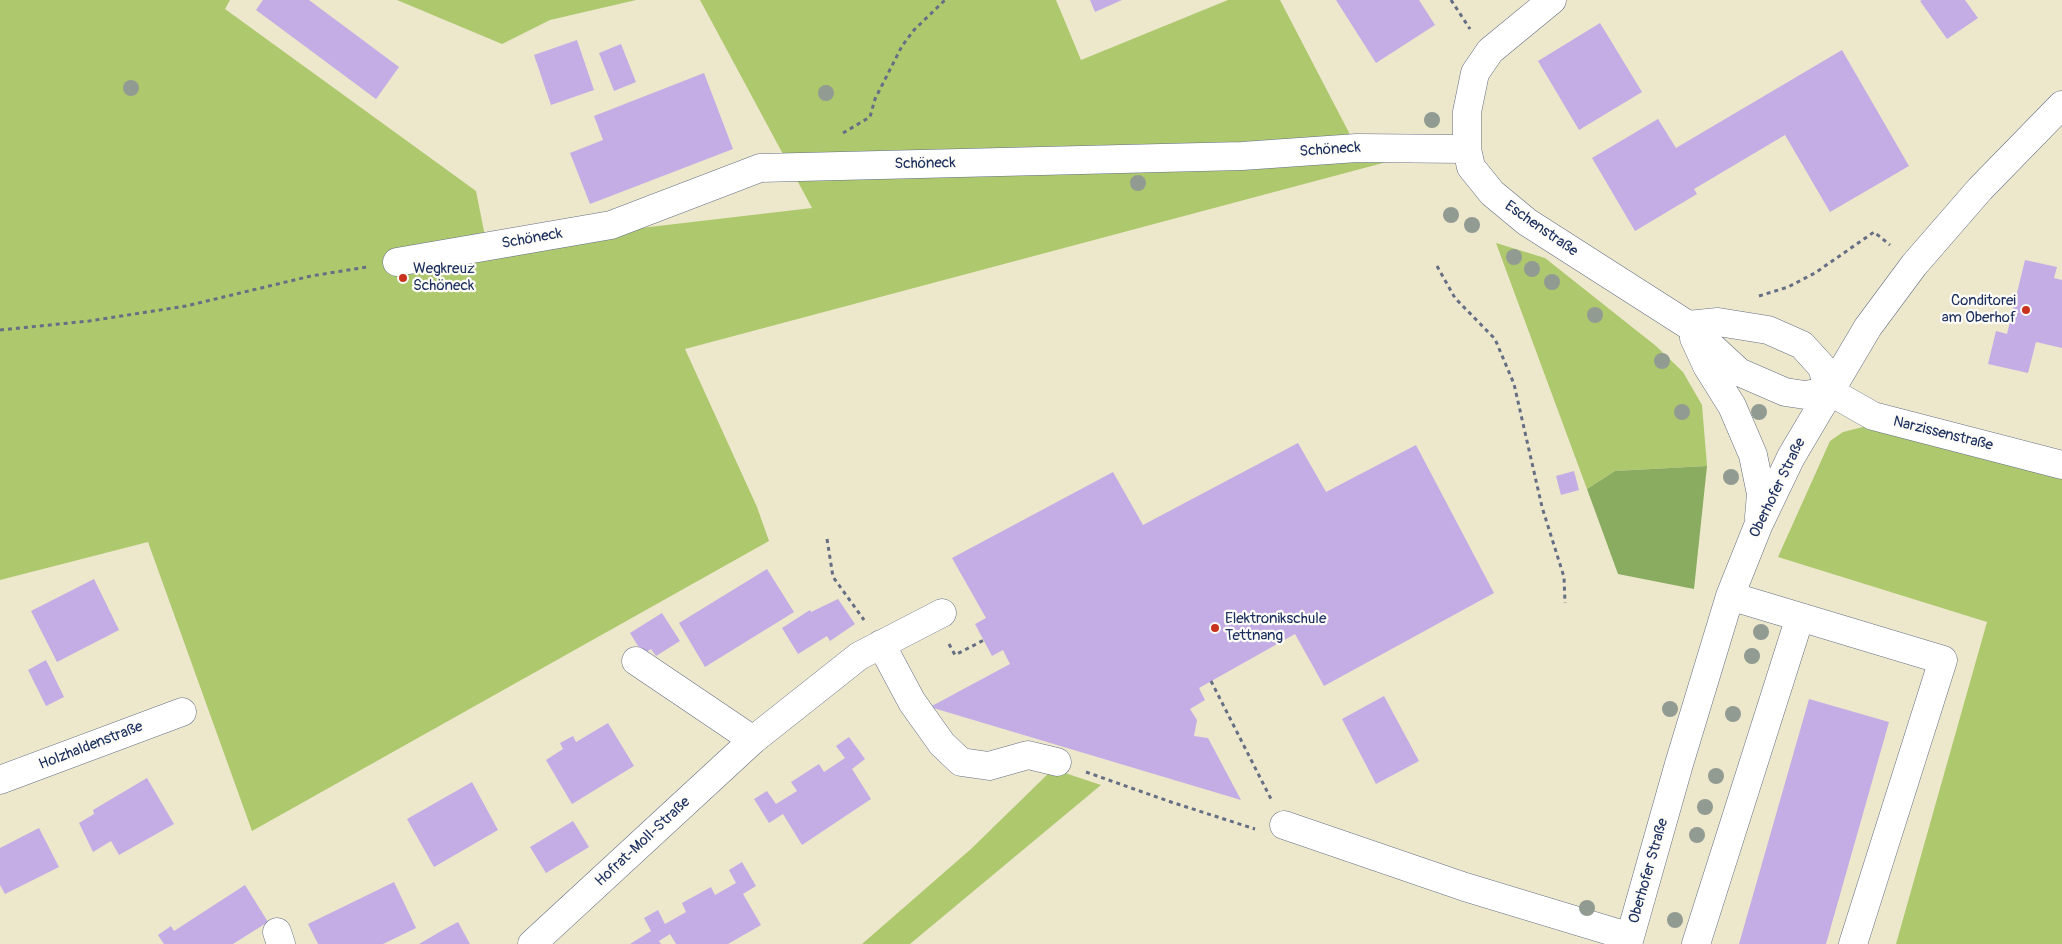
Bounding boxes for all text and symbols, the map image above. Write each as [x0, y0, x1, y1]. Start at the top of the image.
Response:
street label: Schöneck [1299, 139, 1361, 161]
street label: Schöneck [894, 154, 956, 174]
street label: Eschenstraße [1501, 197, 1581, 261]
street label: Schöneck [500, 225, 564, 253]
place label: Wegkreuz Schöneck [413, 260, 475, 295]
marker: Wegkreuz Schöneck [397, 272, 409, 284]
place label: Conditorei am Oberhof [1942, 292, 2016, 327]
marker: Conditorei am Oberhof [2020, 304, 2032, 316]
street label: Narzissenstraße [1891, 413, 1995, 455]
street label: Oberhofer Straße [1746, 435, 1810, 541]
place label: Elektronikschule Tettnang [1225, 610, 1326, 645]
marker: Elektronikschule Tettnang [1209, 622, 1221, 634]
street label: Holzhaldenstraße [36, 718, 146, 774]
street label: Hofrat-Moll-Straße [592, 793, 694, 891]
street label: Oberhofer Straße [1625, 816, 1673, 926]

